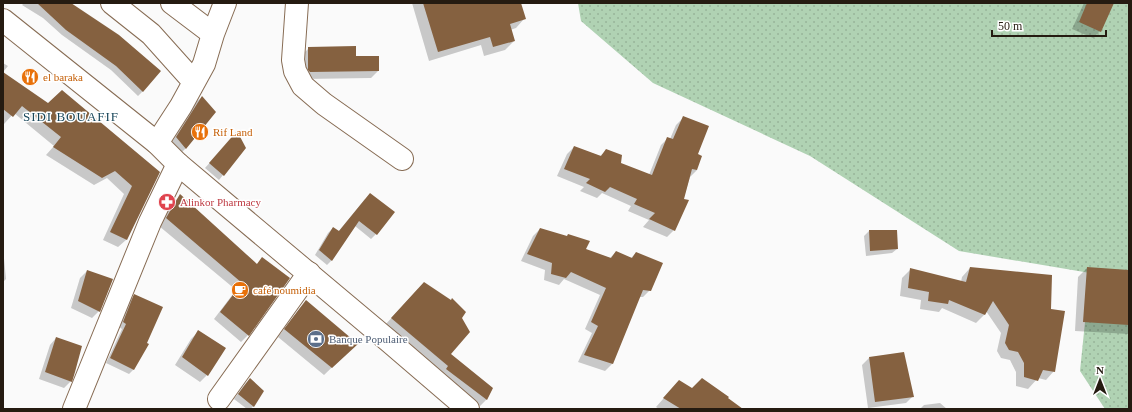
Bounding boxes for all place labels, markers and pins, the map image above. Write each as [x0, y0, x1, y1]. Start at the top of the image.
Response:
restaurant icon: el baraka [20, 67, 40, 87]
place label: el baraka [43, 71, 83, 83]
restaurant icon: Rif Land [190, 122, 210, 142]
place label: Rif Land [213, 126, 253, 138]
pharmacy icon: Alinkor Pharmacy [157, 192, 177, 212]
place label: Alinkor Pharmacy [180, 196, 261, 208]
cafe icon: café noumidia [230, 280, 250, 300]
place label: café noumidia [253, 284, 316, 296]
bank icon: Banque Populaire [306, 329, 326, 349]
place label: Banque Populaire [329, 333, 408, 345]

